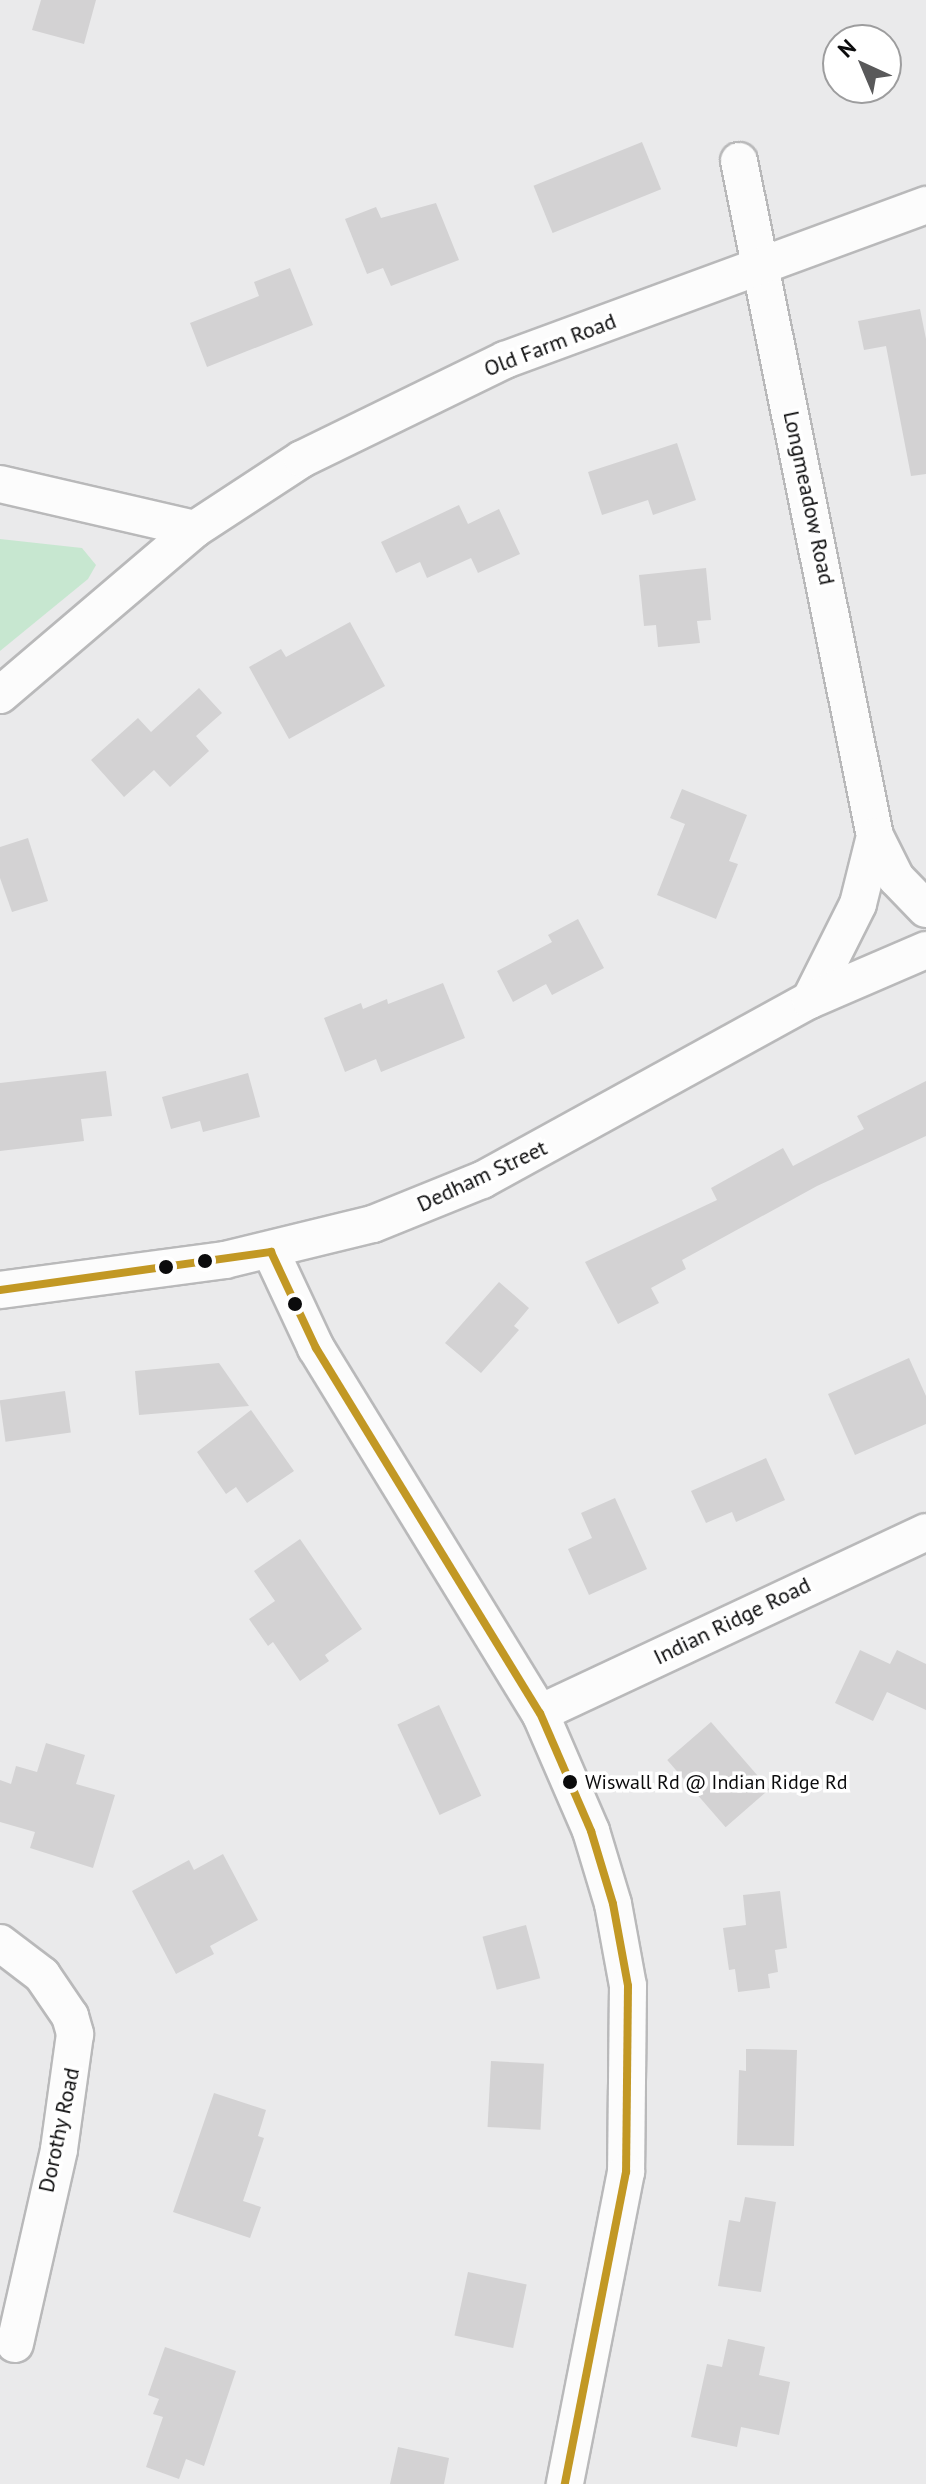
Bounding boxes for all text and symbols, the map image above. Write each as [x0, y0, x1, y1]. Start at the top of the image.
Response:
north arrow [822, 24, 902, 104]
text: N [832, 33, 862, 63]
street label: Old Farm Road [480, 308, 620, 382]
street label: Longmeadow Road [778, 408, 840, 588]
street label: Dedham Street [413, 1134, 551, 1218]
unlabelled marker [197, 1253, 213, 1269]
unlabelled marker [158, 1259, 174, 1275]
unlabelled marker [287, 1296, 303, 1312]
street label: Indian Ridge Road [649, 1572, 815, 1670]
place label: Wiswall Rd @ Indian Ridge Rd [585, 1770, 848, 1794]
marker: Wiswall Rd @ Indian Ridge Rd [562, 1774, 578, 1790]
street label: Dorothy Road [33, 2065, 85, 2195]

